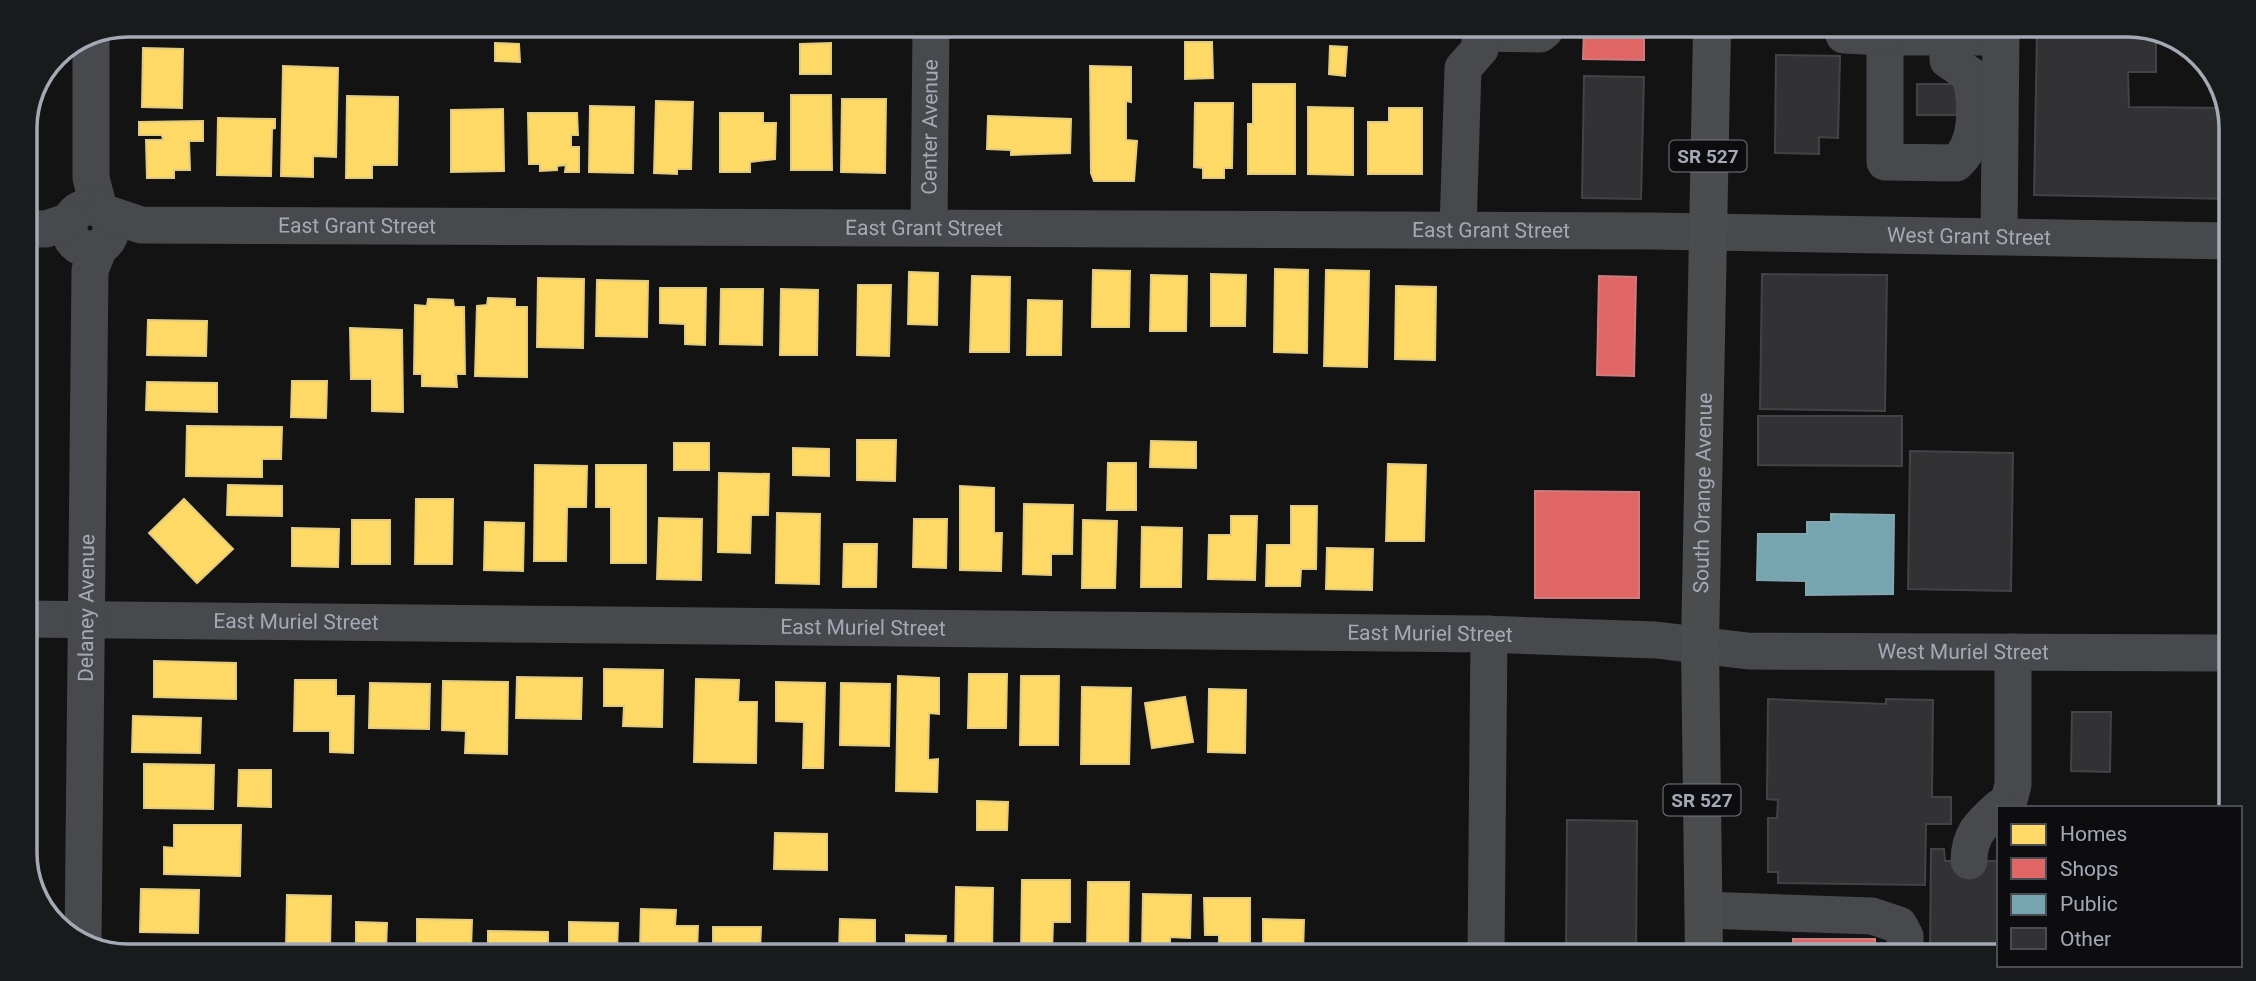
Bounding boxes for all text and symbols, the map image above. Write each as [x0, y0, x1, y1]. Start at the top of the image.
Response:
street label: Center Avenue [917, 59, 943, 195]
road number: SR 527 [1670, 140, 1746, 172]
street label: East Grant Street [278, 214, 436, 238]
street label: East Grant Street [845, 216, 1003, 240]
street label: East Grant Street [1412, 218, 1570, 243]
street label: West Grant Street [1887, 223, 2051, 250]
street label: South Orange Avenue [1689, 392, 1717, 594]
street label: Delaney Avenue [74, 534, 99, 682]
street label: East Muriel Street [213, 609, 379, 635]
street label: East Muriel Street [780, 615, 946, 640]
street label: East Muriel Street [1347, 621, 1513, 647]
street label: West Muriel Street [1877, 640, 2049, 664]
road number: SR 527 [1664, 785, 1740, 816]
legend [1997, 806, 2242, 967]
text: Homes [2060, 822, 2127, 846]
text: Shops [2060, 857, 2119, 881]
text: Public [2060, 892, 2118, 916]
text: Other [2060, 927, 2111, 951]

